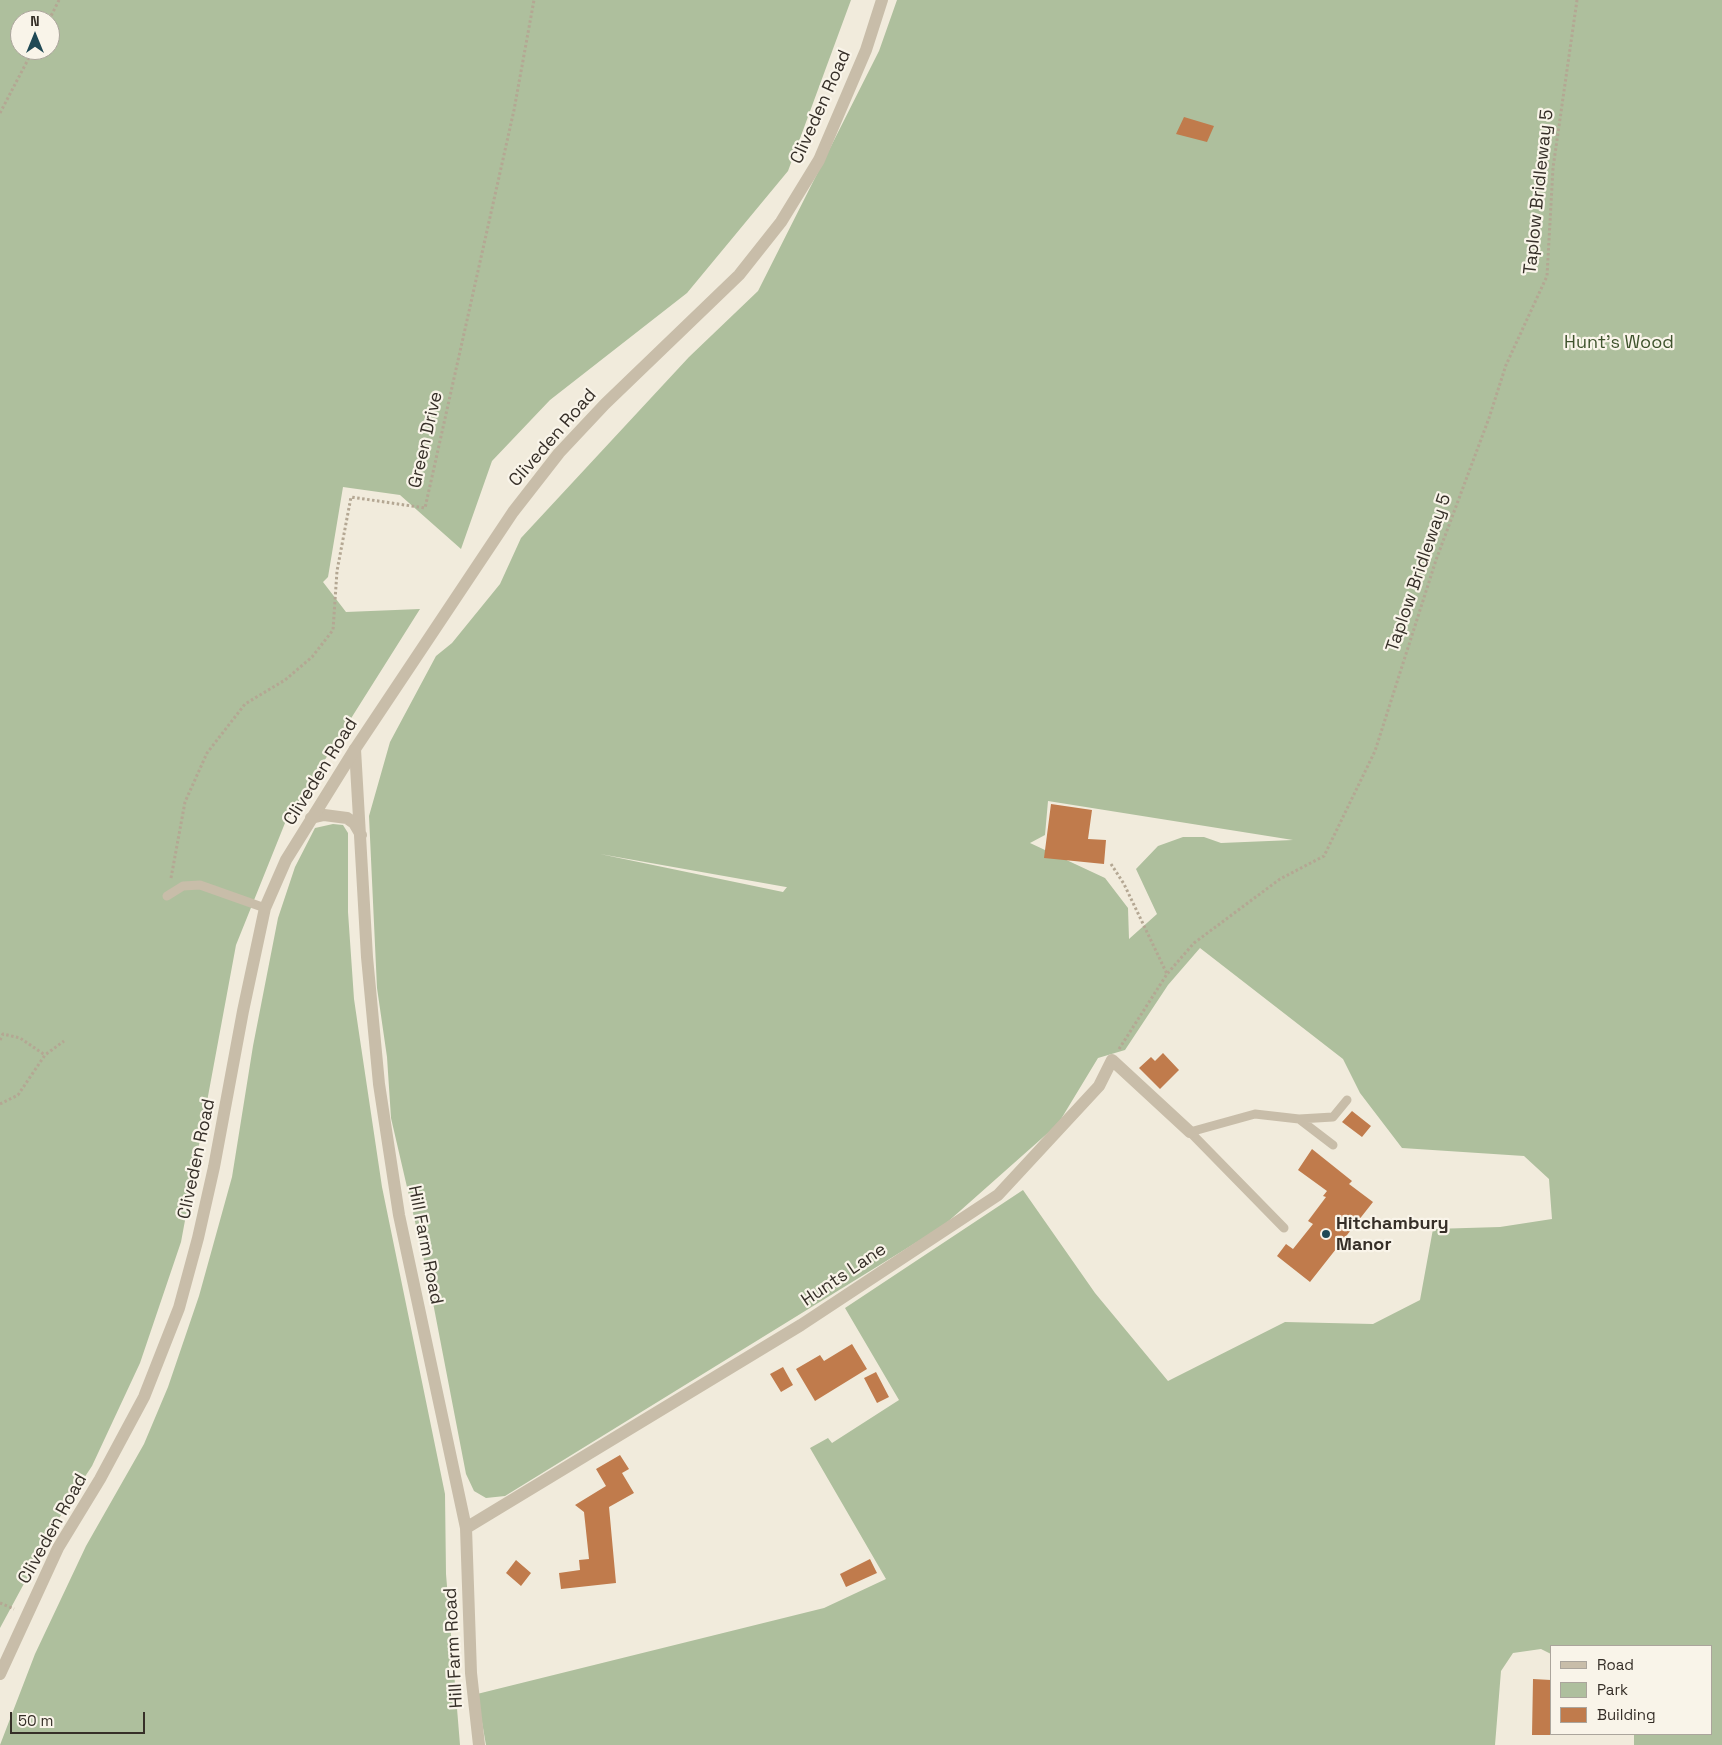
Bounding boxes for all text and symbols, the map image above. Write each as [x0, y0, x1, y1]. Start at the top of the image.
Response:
north arrow [10, 10, 60, 60]
text: N [30, 12, 40, 30]
street label: Cliveden Road [786, 47, 856, 167]
street label: Taplow Bridleway 5 [1520, 108, 1558, 276]
park label: Hunt's Wood [1564, 332, 1674, 354]
street label: Cliveden Road [505, 385, 601, 491]
street label: Green Drive [404, 390, 448, 490]
street label: Taplow Bridleway 5 [1382, 491, 1456, 655]
street label: Cliveden Road [279, 714, 363, 830]
street label: Cliveden Road [174, 1097, 220, 1221]
street label: Hill Farm Road [403, 1184, 447, 1306]
place label: Hitchambury Manor [1336, 1213, 1449, 1256]
marker: Hitchambury Manor [1320, 1228, 1332, 1240]
street label: Hunts Lane [797, 1239, 891, 1311]
street label: Cliveden Road [14, 1470, 92, 1588]
street label: Hill Farm Road [440, 1587, 468, 1709]
legend [1550, 1645, 1712, 1735]
text: Road [1597, 1655, 1634, 1674]
text: Park [1597, 1680, 1628, 1699]
scale bar [12, 1702, 148, 1734]
text: Building [1597, 1705, 1656, 1724]
text: 50 m [18, 1711, 53, 1730]

